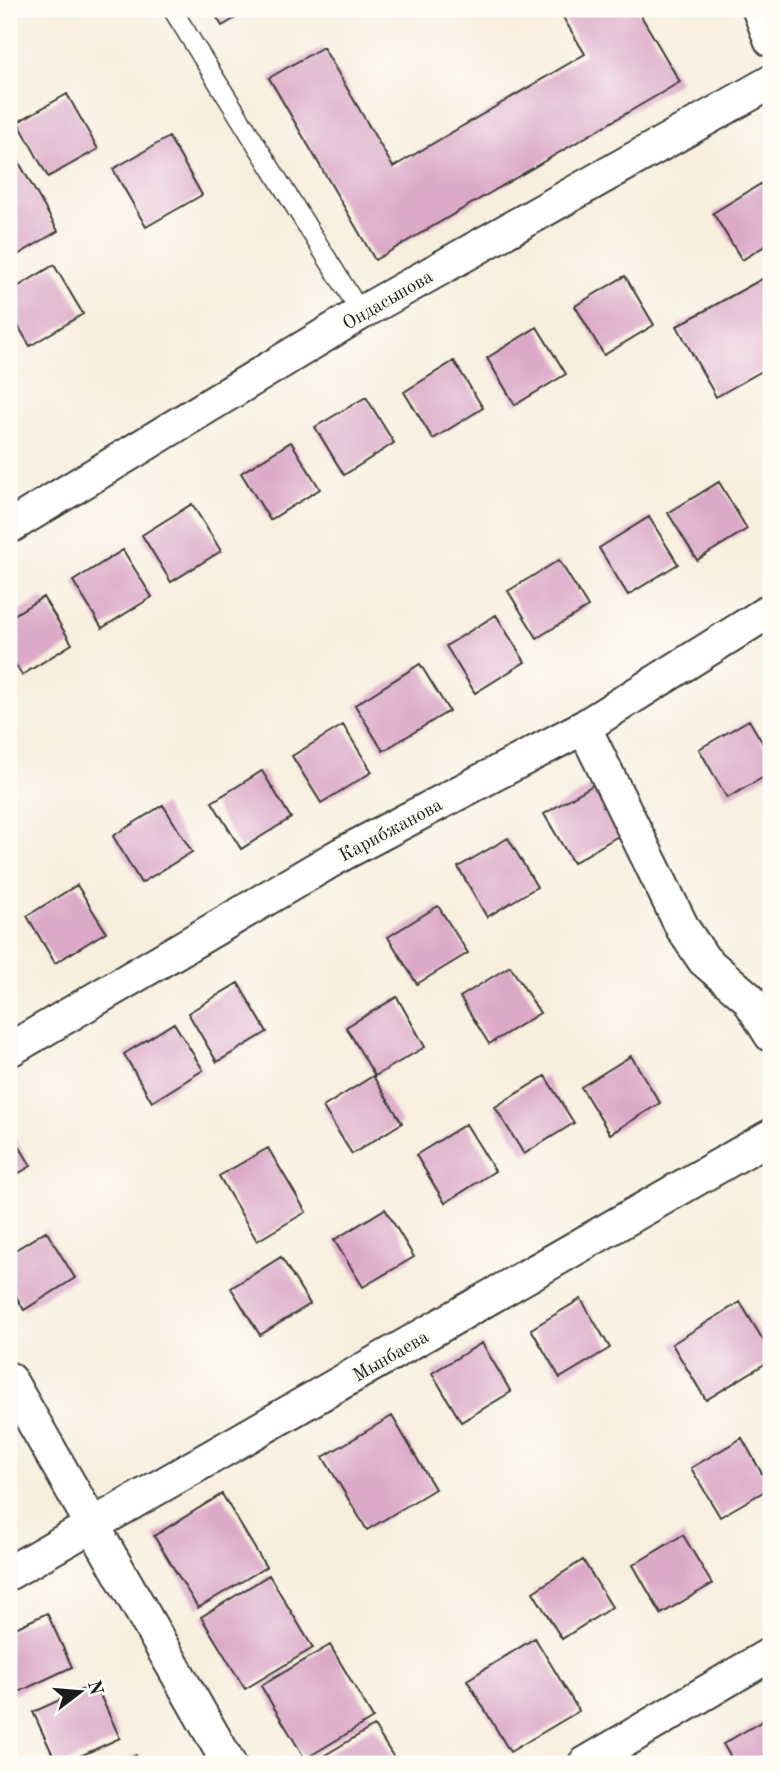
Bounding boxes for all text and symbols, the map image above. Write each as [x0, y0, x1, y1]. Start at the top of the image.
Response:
street label: Ондасынова [340, 267, 437, 335]
street label: Карибжанова [336, 796, 447, 866]
street label: Мынбаева [350, 1328, 433, 1386]
north arrow [46, 1658, 116, 1728]
text: N [83, 1678, 105, 1698]

